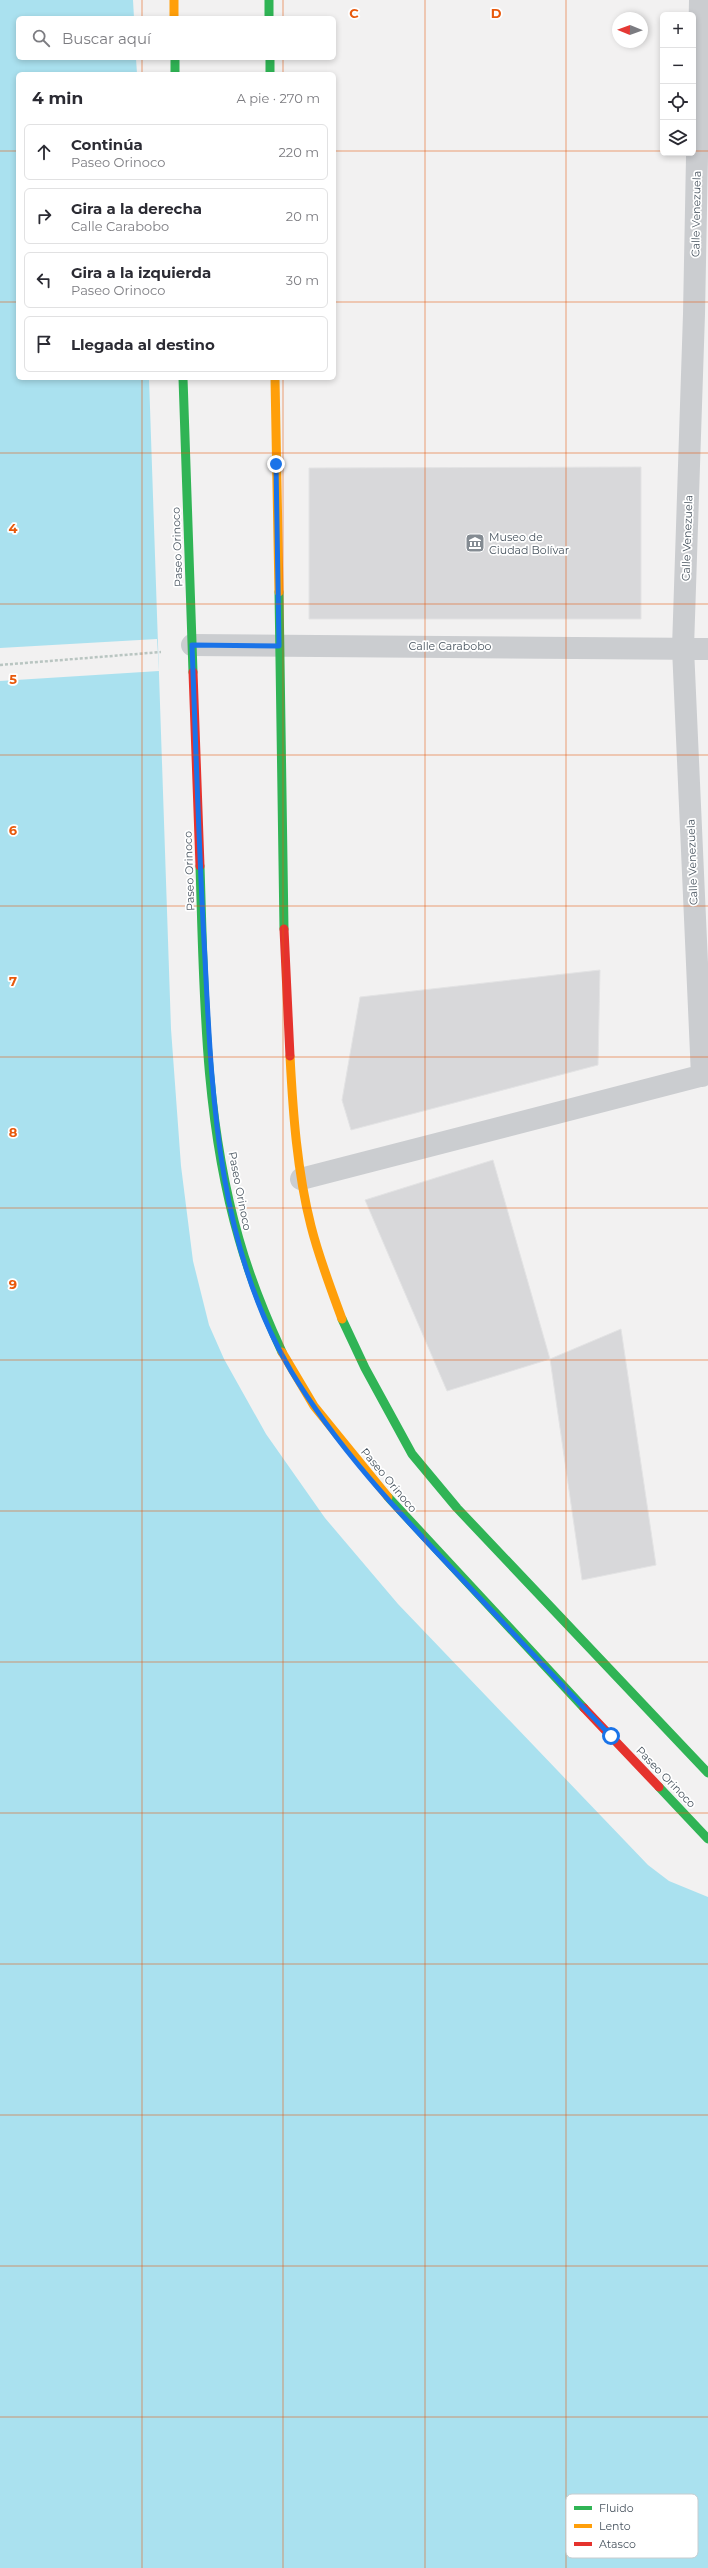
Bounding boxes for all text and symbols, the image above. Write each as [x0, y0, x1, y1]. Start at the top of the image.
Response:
text: C [349, 5, 359, 21]
text: D [491, 5, 502, 21]
north arrow [612, 12, 648, 48]
map controls [660, 12, 696, 156]
button: + [660, 12, 696, 48]
search box [16, 16, 336, 60]
icon: search [30, 27, 52, 49]
text: Buscar aquí [62, 29, 151, 48]
button: − [660, 48, 696, 84]
button: locate [660, 84, 696, 120]
text: 4 min [32, 88, 83, 108]
text: A pie · 270 m [236, 90, 320, 106]
button: layers [660, 120, 696, 156]
text: Continúa [71, 135, 143, 154]
icon: ahead [33, 141, 55, 163]
text: 220 m [278, 144, 319, 160]
text: Paseo Orinoco [71, 154, 165, 170]
street label: Calle Venezuela [688, 171, 704, 257]
text: Gira a la derecha [71, 199, 202, 218]
icon: right [33, 205, 55, 227]
text: 20 m [286, 208, 319, 224]
text: Calle Carabobo [71, 218, 169, 234]
text: Gira a la izquierda [71, 263, 211, 282]
icon: left [33, 269, 55, 291]
text: 30 m [286, 272, 319, 288]
text: Paseo Orinoco [71, 282, 165, 298]
icon: arrive [33, 333, 55, 355]
text: Llegada al destino [71, 335, 215, 354]
route end [267, 455, 285, 473]
street label: Calle Venezuela [678, 495, 696, 581]
street label: Paseo Orinoco [169, 507, 185, 587]
text: 4 [9, 520, 18, 536]
place label: Museo de Ciudad Bolívar [489, 530, 569, 557]
museum icon: Museo de Ciudad Bolívar [464, 532, 486, 554]
street label: Calle Carabobo [408, 639, 492, 653]
text: 5 [9, 671, 17, 687]
street label: Calle Venezuela [683, 819, 701, 905]
text: 6 [9, 822, 18, 838]
street label: Paseo Orinoco [181, 831, 197, 911]
text: 7 [9, 973, 17, 989]
text: 8 [9, 1124, 18, 1140]
street label: Paseo Orinoco [226, 1150, 255, 1232]
text: 9 [9, 1276, 17, 1292]
street label: Paseo Orinoco [358, 1445, 420, 1515]
route start [602, 1727, 620, 1745]
street label: Paseo Orinoco [633, 1743, 699, 1811]
legend [566, 2494, 698, 2558]
text: Fluido [599, 2501, 634, 2515]
text: Lento [599, 2519, 631, 2533]
text: Atasco [599, 2537, 636, 2551]

